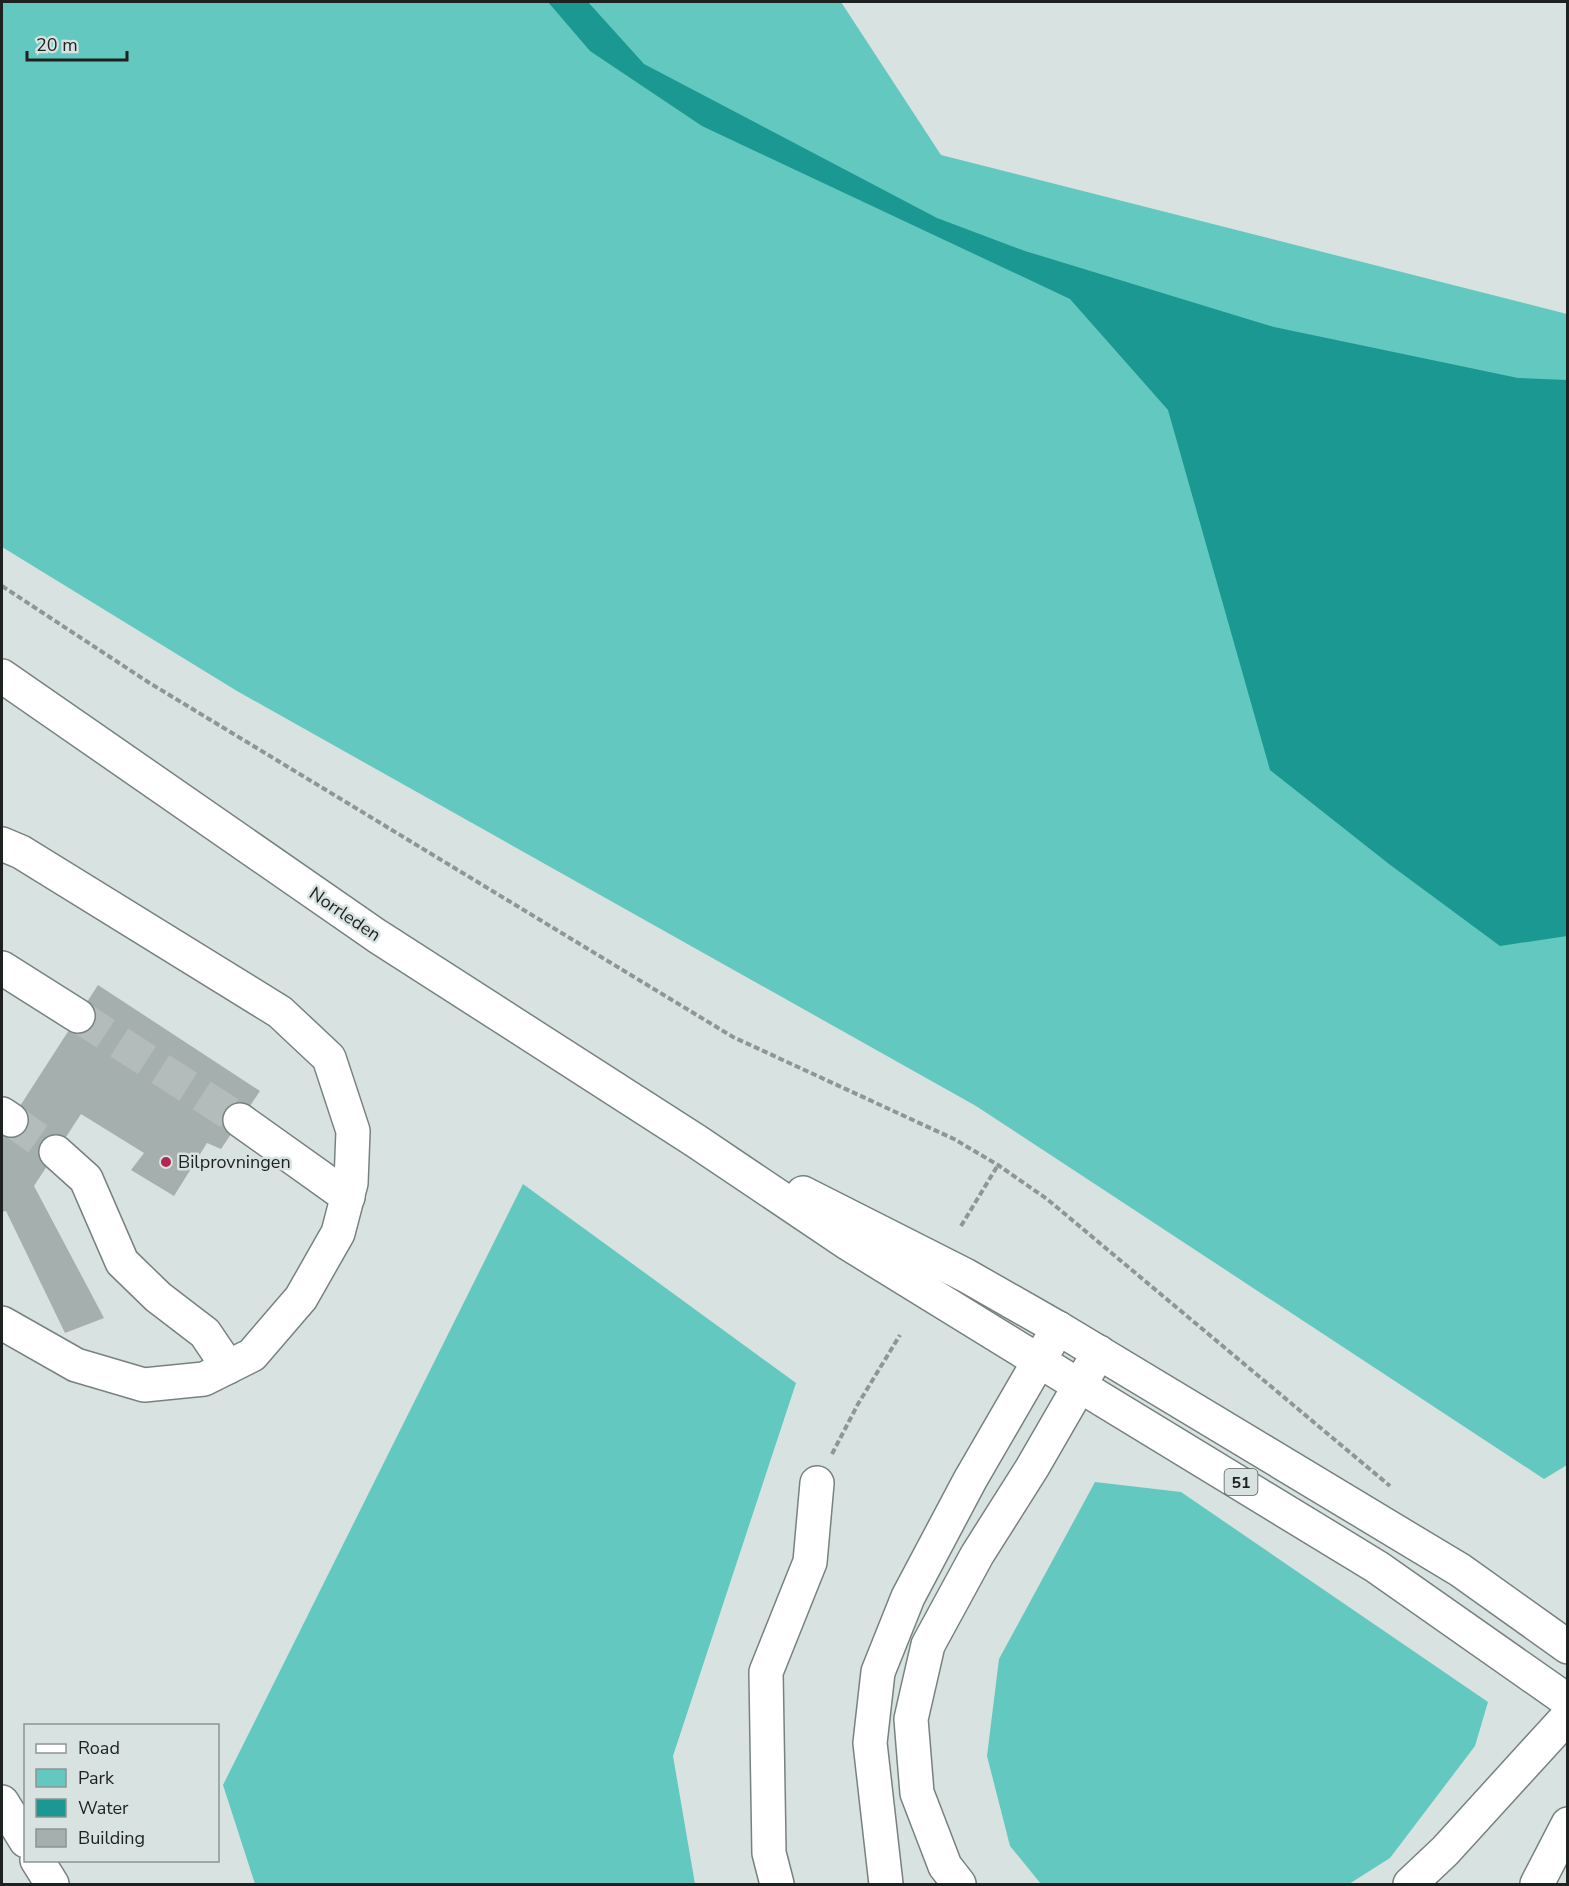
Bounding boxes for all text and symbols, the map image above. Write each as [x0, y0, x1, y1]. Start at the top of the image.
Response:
scale bar [27, 24, 128, 62]
text: 20 m [36, 33, 78, 57]
street label: Norrleden [305, 881, 385, 947]
place label: Bilprovningen [178, 1150, 291, 1174]
marker: Bilprovningen [159, 1155, 173, 1169]
road number: 51 [1224, 1469, 1258, 1495]
legend [24, 1724, 219, 1862]
text: Road [78, 1736, 120, 1760]
text: Park [78, 1766, 115, 1790]
text: Water [78, 1796, 129, 1820]
text: Building [78, 1826, 145, 1850]

